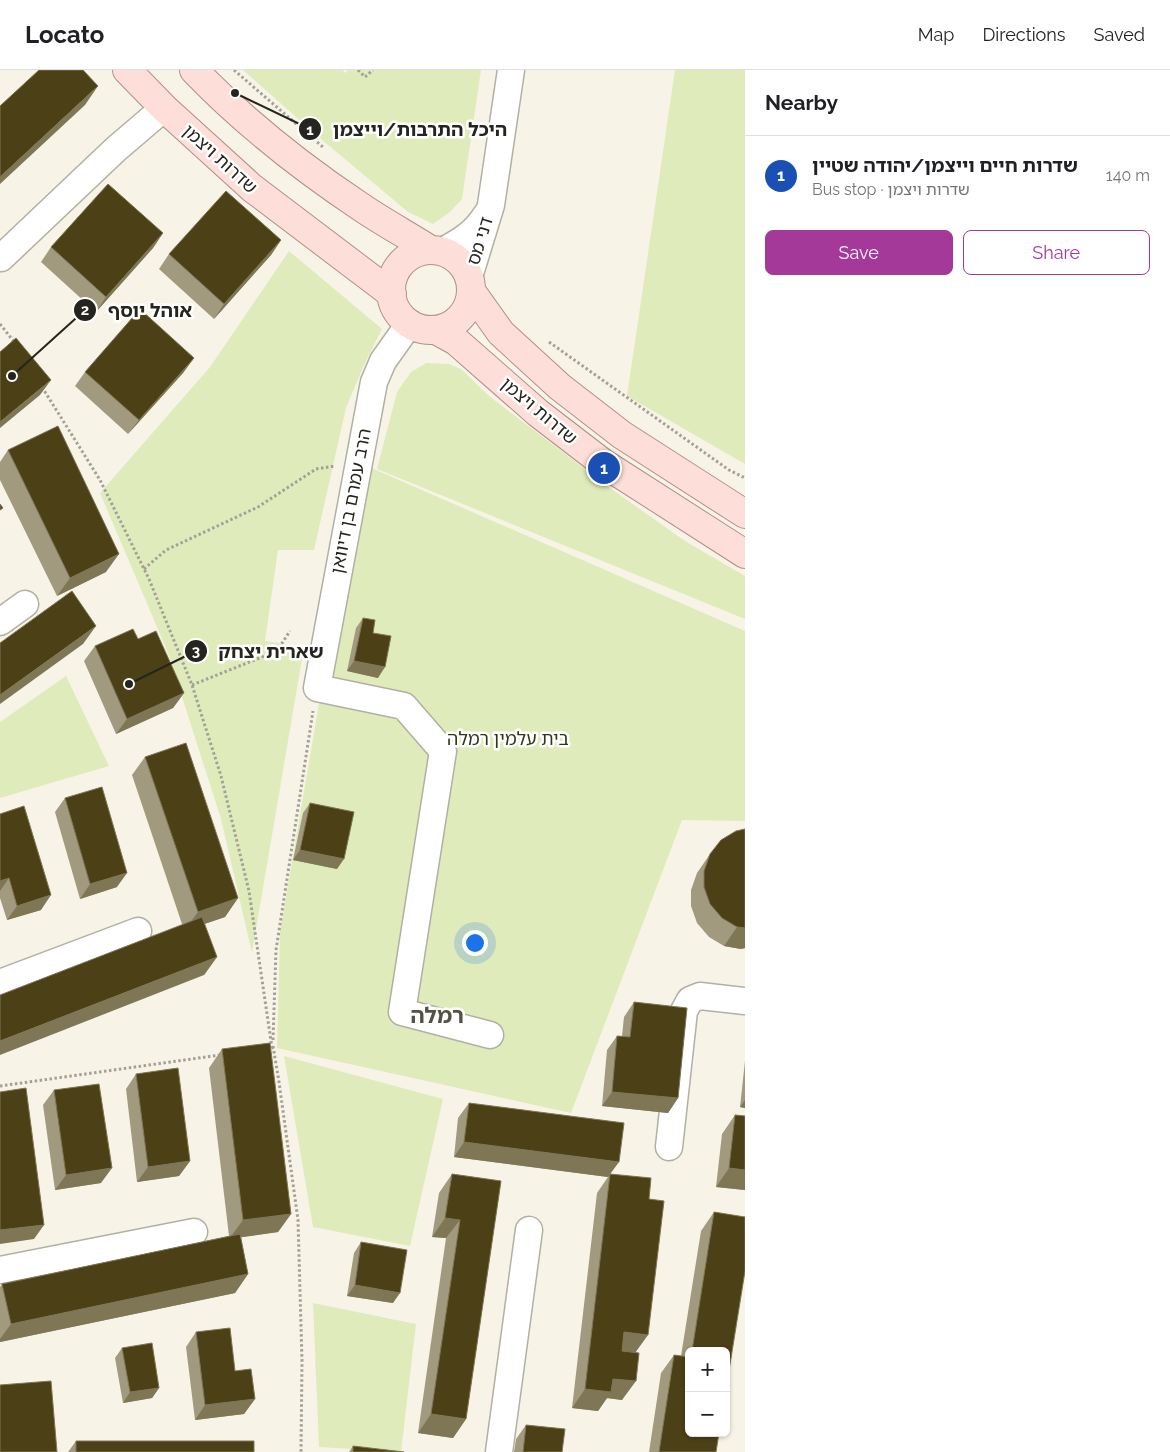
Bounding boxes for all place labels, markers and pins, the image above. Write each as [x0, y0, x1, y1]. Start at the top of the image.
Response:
callout: היכל התרבות/וייצמן [297, 112, 517, 146]
callout: אוהל יוסף [73, 293, 202, 327]
pin: 1 [588, 449, 620, 487]
callout: שארית יצחק [184, 634, 334, 668]

